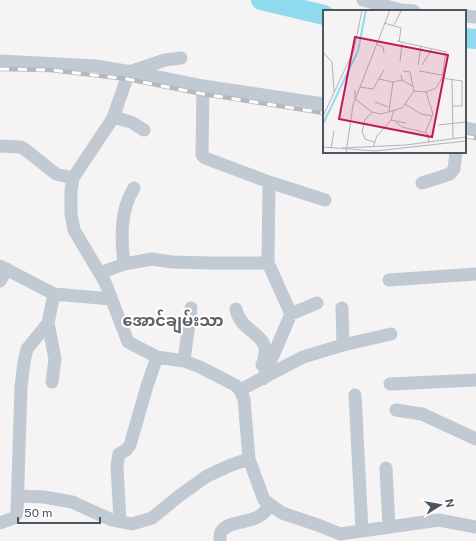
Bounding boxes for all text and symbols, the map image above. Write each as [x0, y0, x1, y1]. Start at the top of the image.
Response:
inset map [323, 10, 466, 153]
district label: အောင်ချမ်းသာ [122, 309, 224, 334]
north arrow [420, 485, 460, 525]
text: N [443, 498, 457, 508]
scale bar [18, 499, 100, 525]
text: 50 m [24, 506, 52, 520]

